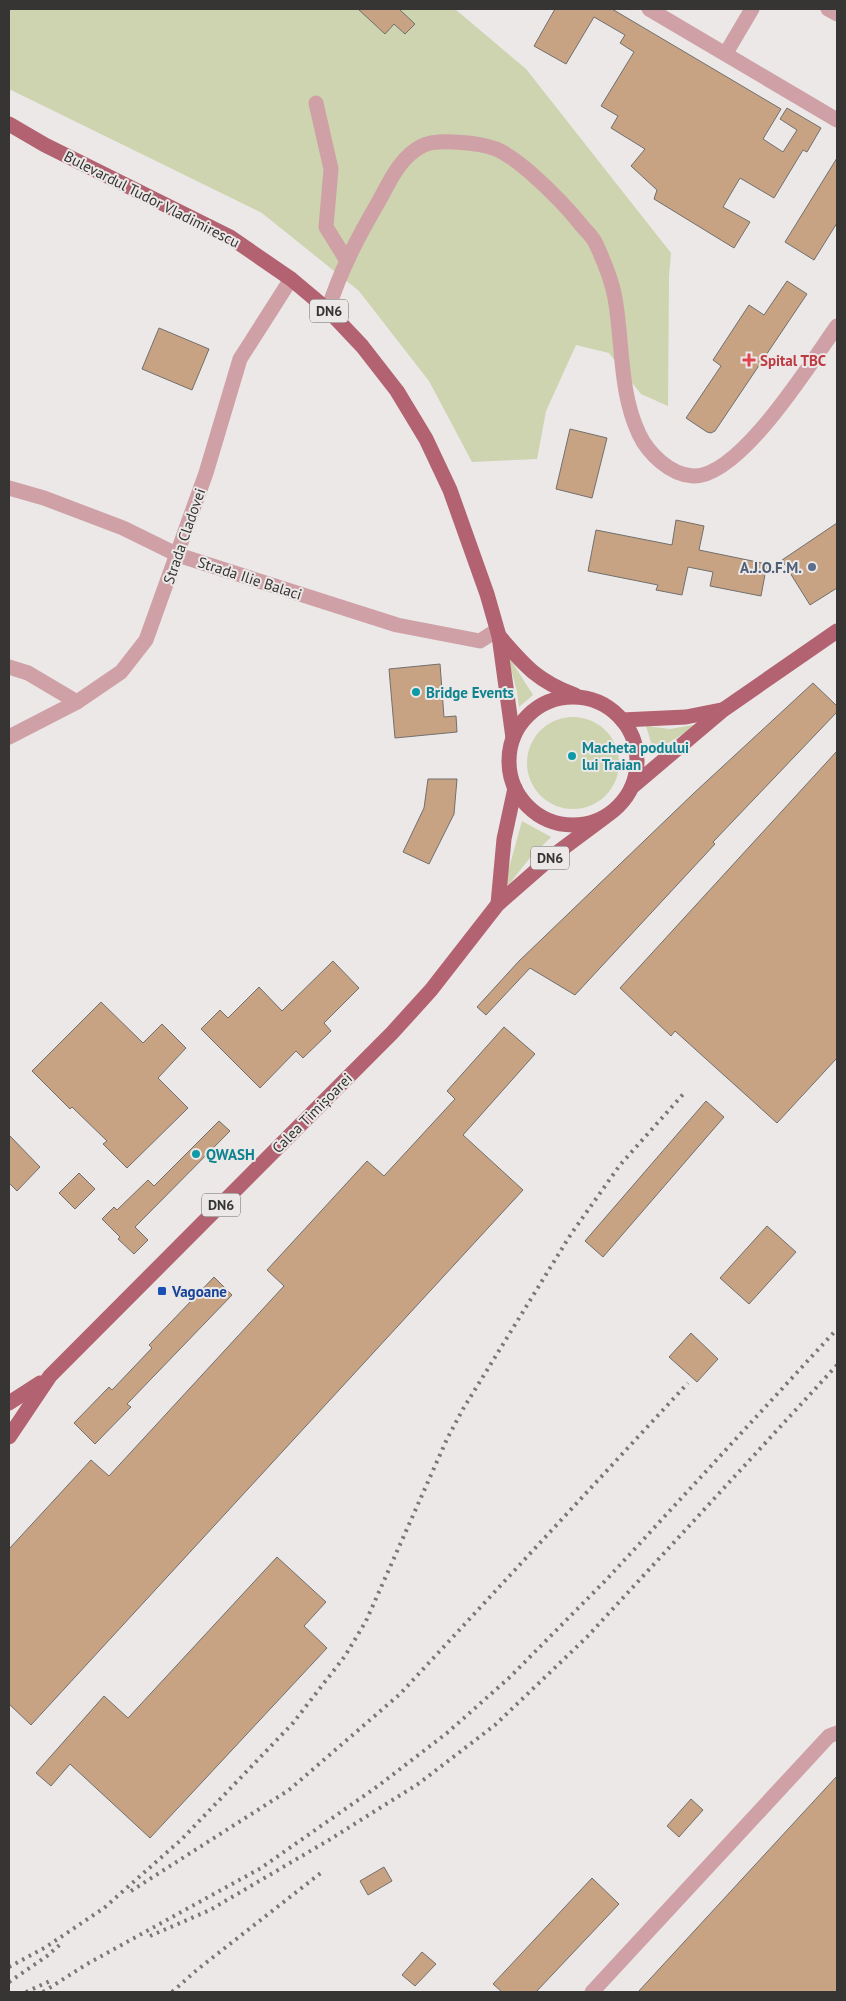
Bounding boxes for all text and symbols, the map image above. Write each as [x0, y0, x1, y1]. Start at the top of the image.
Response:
street label: Bulevardul Tudor Vladimirescu [61, 146, 243, 252]
road number: DN6 [310, 300, 348, 322]
place label: Spital TBC [760, 351, 827, 370]
marker: Spital TBC [742, 353, 756, 367]
street label: Strada Cladovei [159, 486, 209, 586]
street label: Strada Ilie Balaci [196, 552, 304, 604]
place label: A.J.O.F.M. [740, 558, 802, 577]
marker: A.J.O.F.M. [806, 561, 818, 573]
place label: Bridge Events [426, 683, 514, 702]
marker: Bridge Events [410, 686, 422, 698]
place label: Macheta podului lui Traian [582, 738, 689, 774]
marker: Macheta podului lui Traian [566, 750, 578, 762]
road number: DN6 [531, 846, 569, 870]
street label: Calea Timișoarei [268, 1069, 356, 1157]
place label: QWASH [206, 1145, 255, 1164]
marker: QWASH [190, 1148, 202, 1160]
road number: DN6 [202, 1194, 240, 1216]
place label: Vagoane [171, 1282, 227, 1301]
marker: Vagoane [156, 1285, 168, 1297]

